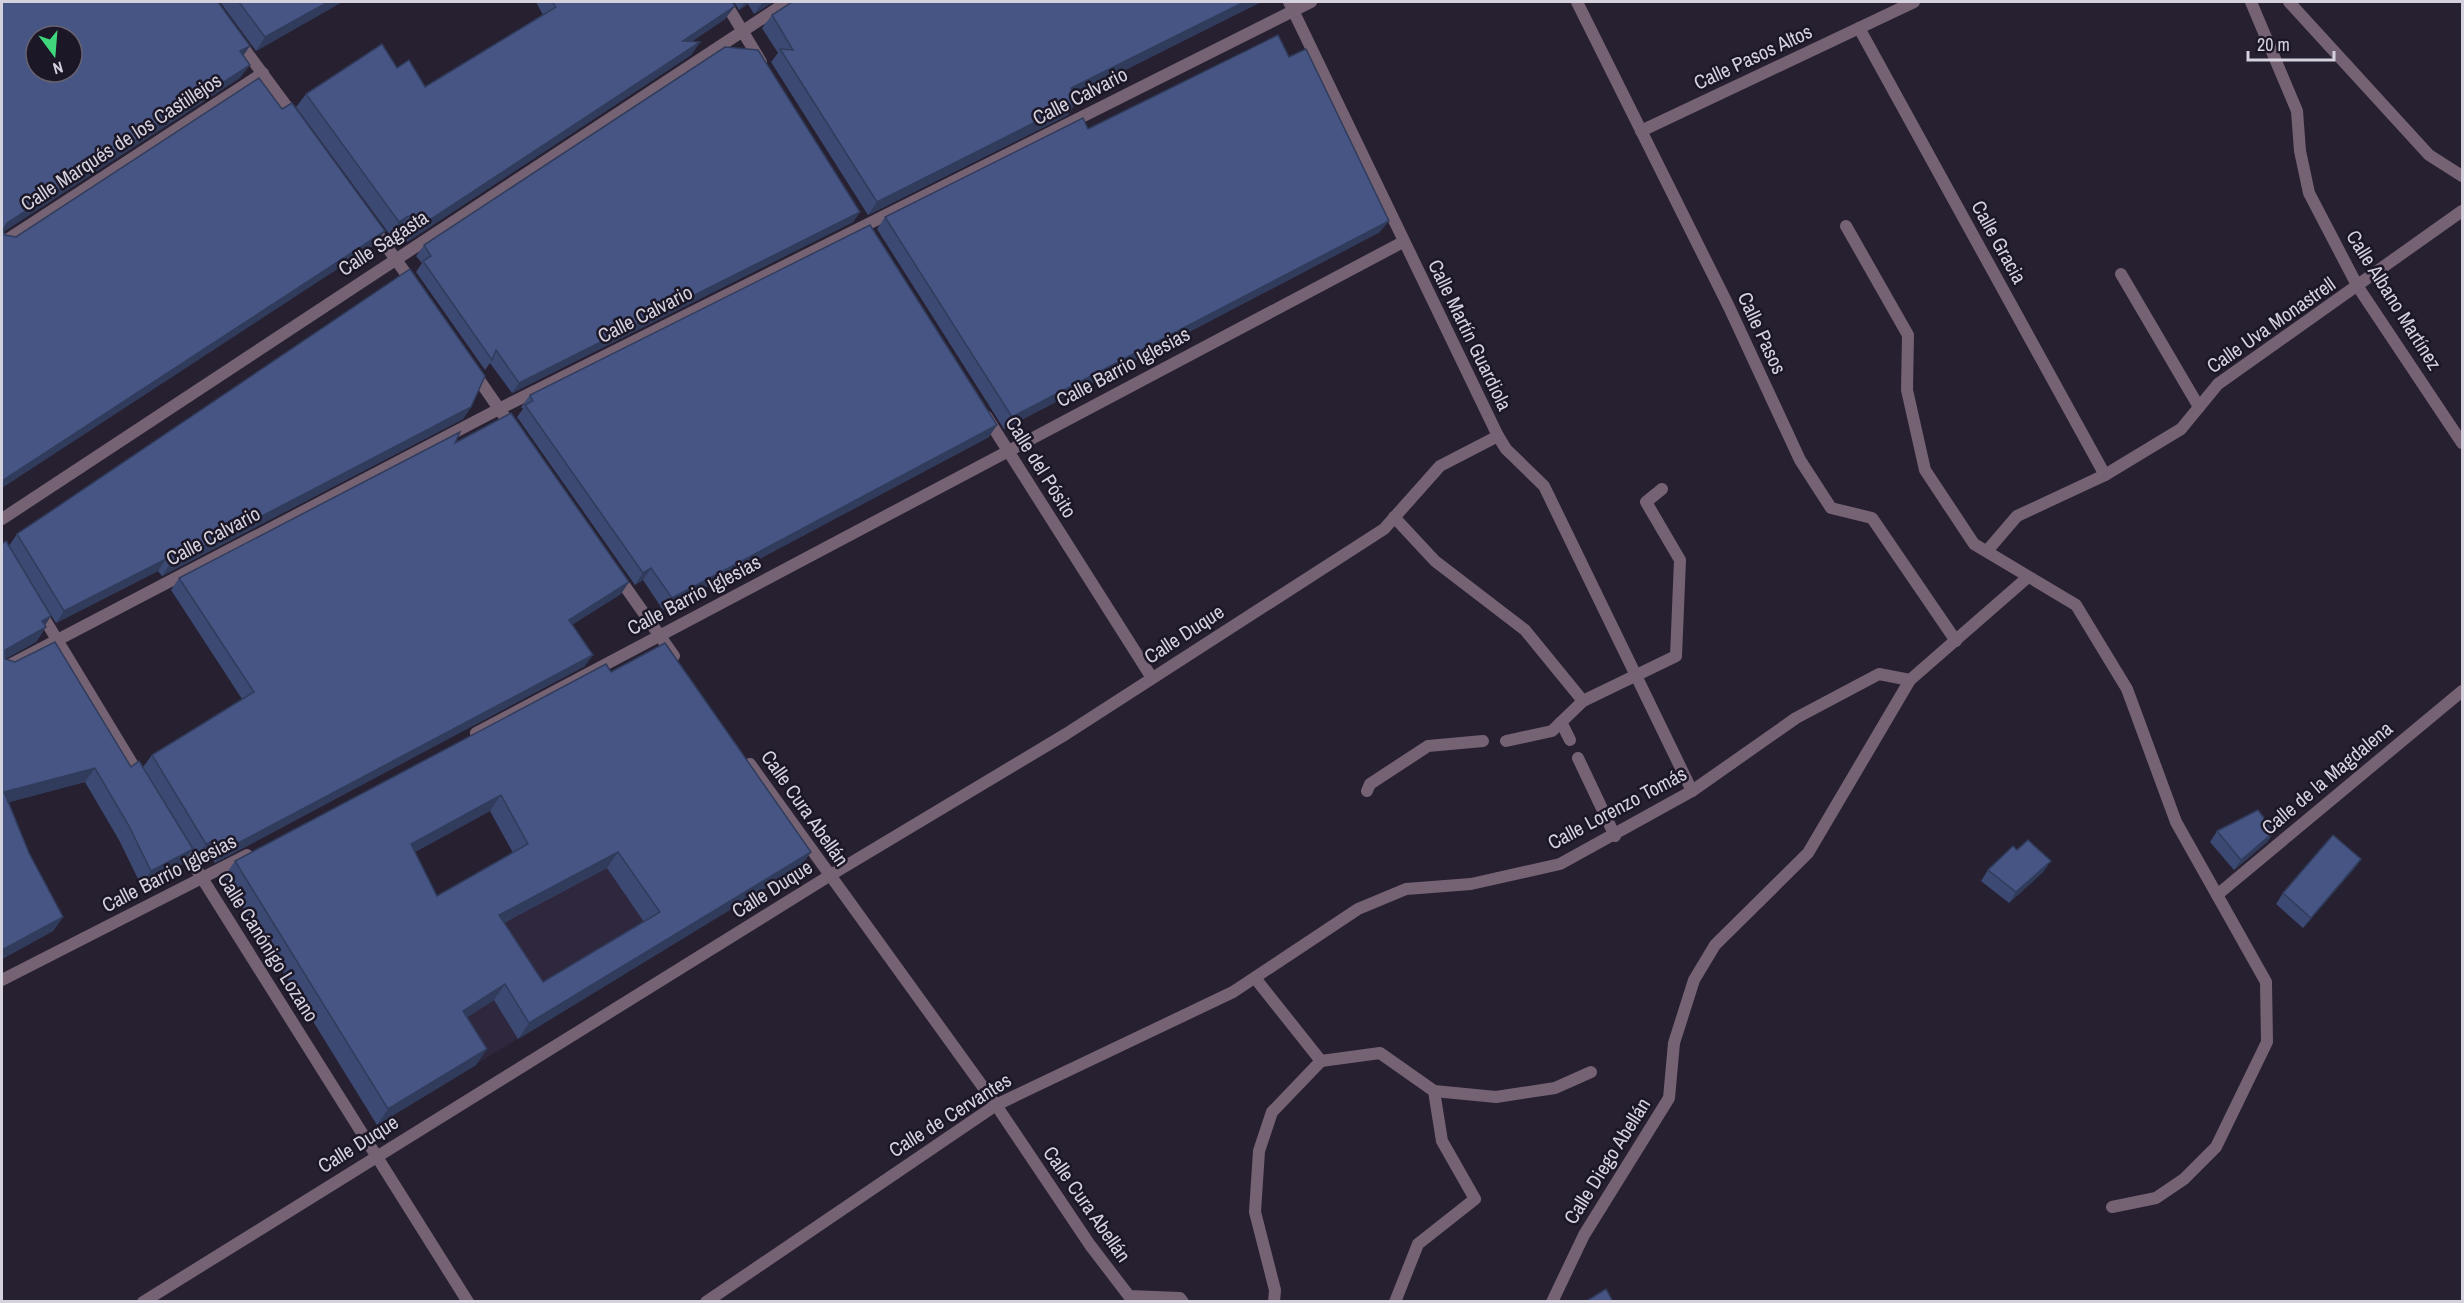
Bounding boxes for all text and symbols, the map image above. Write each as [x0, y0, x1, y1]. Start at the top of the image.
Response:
street label: Calle Pasos Altos [1689, 17, 1816, 96]
north arrow [24, 24, 84, 84]
scale bar [2248, 24, 2334, 62]
text: 20 m [2257, 32, 2290, 57]
text: N [51, 57, 66, 80]
street label: Calle Calvario [1028, 60, 1132, 131]
street label: Calle Marqués de los Castillejos [15, 66, 226, 217]
street label: Calle Gracia [1966, 195, 2033, 288]
street label: Calle Sagasta [333, 203, 433, 282]
street label: Calle Albano Martínez [2340, 225, 2448, 375]
street label: Calle Martín Guardiola [1422, 255, 1519, 415]
street label: Calle Uva Monastrell [2201, 270, 2340, 379]
street label: Calle Calvario [593, 278, 697, 349]
street label: Calle Pasos [1732, 287, 1793, 378]
street label: Calle Barrio Iglesias [1051, 320, 1194, 413]
street label: Calle del Pósito [1000, 411, 1083, 523]
street label: Calle Calvario [161, 499, 265, 572]
street label: Calle Barrio Iglesias [622, 548, 765, 641]
street label: Calle Duque [1139, 598, 1229, 669]
street label: Calle de la Magdalena [2255, 715, 2398, 840]
street label: Calle Cura Abellán [755, 744, 855, 871]
street label: Calle Lorenzo Tomás [1543, 760, 1691, 856]
street label: Calle Barrio Iglesias [97, 827, 241, 918]
street label: Calle Duque [726, 853, 817, 924]
street label: Calle Canónigo Lozano [212, 867, 325, 1027]
street label: Calle de Cervantes [883, 1066, 1016, 1163]
street label: Calle Diego Abellán [1557, 1093, 1656, 1229]
street label: Calle Duque [312, 1108, 403, 1179]
street label: Calle Cura Abellán [1037, 1140, 1137, 1267]

